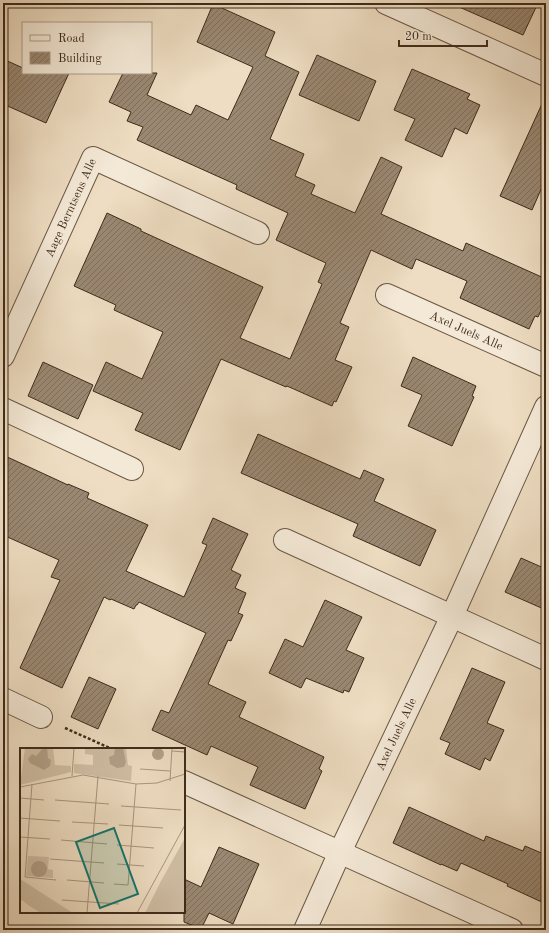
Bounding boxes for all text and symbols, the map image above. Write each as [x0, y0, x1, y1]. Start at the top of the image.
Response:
legend [22, 22, 152, 74]
scale bar [399, 22, 487, 48]
text: 20 m [405, 31, 432, 43]
text: Road [58, 33, 85, 45]
text: Building [58, 53, 102, 65]
street label: Aage Berntsens Alle [44, 156, 99, 259]
street label: Axel Juels Alle [428, 310, 505, 353]
street label: Axel Juels Alle [375, 696, 419, 773]
inset map [20, 748, 185, 913]

